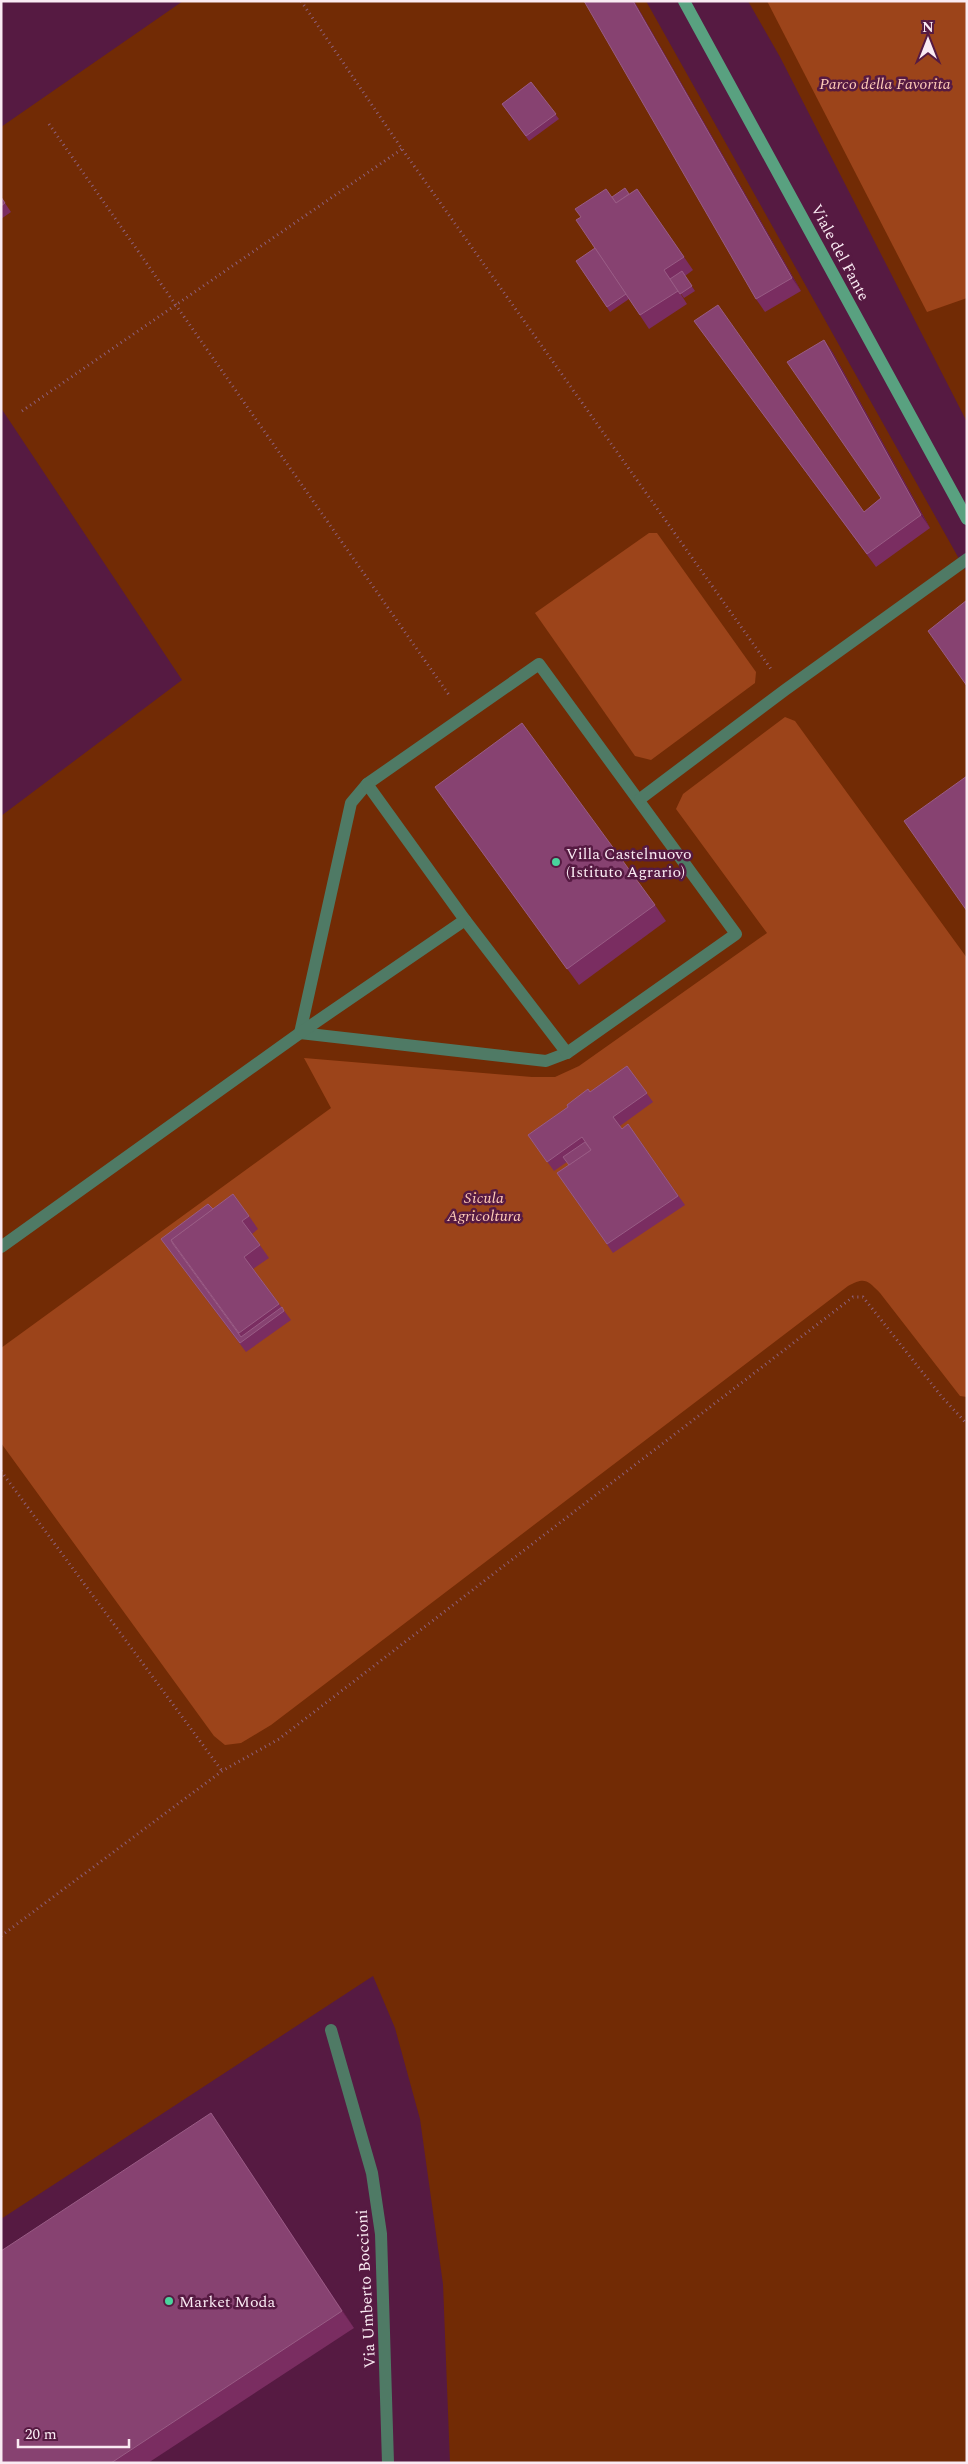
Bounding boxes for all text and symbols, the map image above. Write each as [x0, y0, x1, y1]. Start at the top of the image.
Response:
north arrow [903, 15, 953, 65]
text: N [922, 17, 934, 38]
park label: Parco della Favorita [819, 72, 951, 96]
street label: Viale del Fante [805, 200, 876, 305]
place label: Villa Castelnuovo (Istituto Agrario) [566, 842, 692, 884]
marker: Villa Castelnuovo (Istituto Agrario) [550, 856, 562, 868]
park label: Sicula Agricoltura [446, 1186, 521, 1228]
street label: Via Umberto Boccioni [350, 2209, 382, 2369]
place label: Market Moda [179, 2290, 276, 2314]
marker: Market Moda [163, 2295, 175, 2307]
scale bar [18, 2416, 129, 2448]
text: 20 m [25, 2423, 57, 2446]

